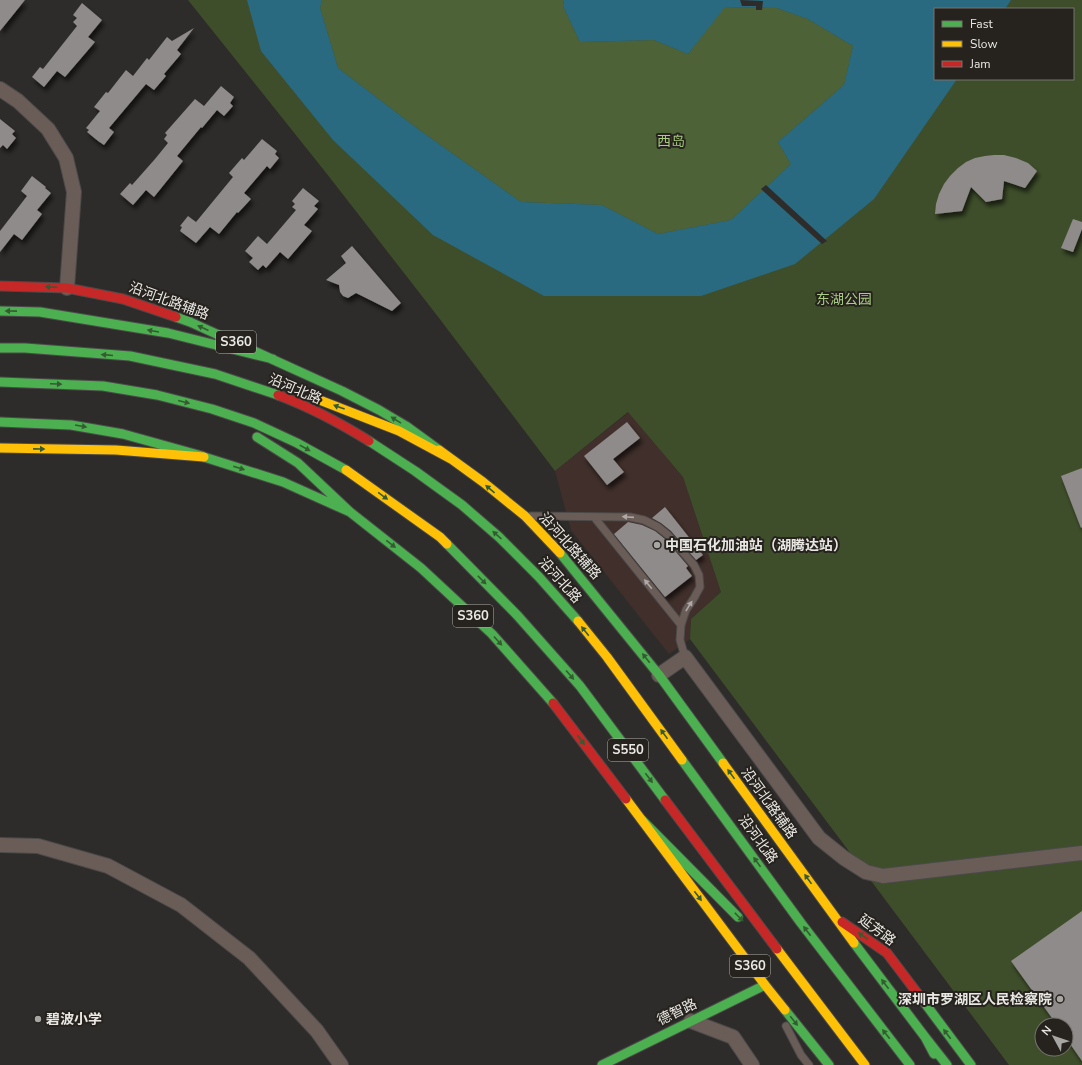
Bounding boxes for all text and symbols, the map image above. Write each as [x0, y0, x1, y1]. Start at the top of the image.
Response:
legend [934, 8, 1074, 80]
text: Fast [970, 16, 993, 32]
text: Slow [970, 36, 998, 52]
text: Jam [969, 56, 991, 72]
park label: 西岛 [657, 132, 685, 151]
street label: 沿河北路辅路 [126, 278, 212, 324]
one-way arrow [44, 284, 57, 290]
park label: 东湖公园 [816, 290, 872, 309]
one-way arrow [4, 308, 17, 314]
one-way arrow [197, 325, 209, 331]
one-way arrow [147, 328, 159, 334]
road number: S360 [216, 331, 256, 353]
one-way arrow [101, 351, 114, 358]
street label: 沿河北路 [266, 369, 324, 409]
one-way arrow [50, 381, 62, 388]
one-way arrow [178, 399, 190, 405]
one-way arrow [333, 404, 345, 410]
one-way arrow [390, 417, 402, 424]
one-way arrow [75, 424, 87, 430]
one-way arrow [300, 444, 311, 451]
one-way arrow [33, 446, 46, 452]
one-way arrow [233, 465, 245, 471]
one-way arrow [485, 484, 496, 493]
one-way arrow [377, 492, 388, 500]
street label: 沿河北路辅路 [536, 509, 604, 583]
one-way arrow [622, 514, 634, 521]
one-way arrow [492, 531, 502, 540]
place label: 中国石化加油站（湖腾达站） [665, 536, 847, 555]
one-way arrow [386, 540, 397, 549]
marker: 中国石化加油站（湖腾达站） [652, 540, 662, 550]
street label: 沿河北路 [535, 554, 585, 606]
one-way arrow [477, 575, 487, 585]
one-way arrow [643, 578, 652, 589]
one-way arrow [685, 601, 693, 611]
road number: S360 [453, 605, 493, 627]
one-way arrow [581, 625, 590, 636]
one-way arrow [493, 636, 502, 646]
one-way arrow [641, 653, 650, 664]
one-way arrow [565, 670, 575, 680]
one-way arrow [660, 729, 668, 740]
one-way arrow [577, 735, 586, 746]
road number: S550 [608, 739, 648, 761]
street label: 沿河北路辅路 [738, 764, 800, 842]
one-way arrow [727, 769, 735, 779]
one-way arrow [645, 773, 653, 784]
street label: 沿河北路 [735, 811, 781, 867]
one-way arrow [753, 856, 761, 867]
one-way arrow [804, 874, 812, 884]
one-way arrow [694, 890, 702, 901]
street label: 延芳路 [855, 910, 899, 950]
one-way arrow [734, 912, 744, 922]
one-way arrow [803, 925, 812, 936]
one-way arrow [858, 932, 868, 940]
road number: S360 [730, 955, 770, 977]
one-way arrow [881, 978, 889, 989]
place label: 深圳市罗湖区人民检察院 [898, 990, 1052, 1009]
street label: 德智路 [654, 994, 700, 1030]
marker: 深圳市罗湖区人民检察院 [1055, 994, 1065, 1004]
place label: 碧波小学 [46, 1010, 102, 1029]
marker: 碧波小学 [33, 1014, 43, 1024]
one-way arrow [789, 1016, 798, 1027]
north arrow [1034, 1017, 1074, 1057]
text: N [1038, 1023, 1055, 1039]
one-way arrow [882, 1029, 890, 1040]
one-way arrow [944, 1029, 952, 1039]

